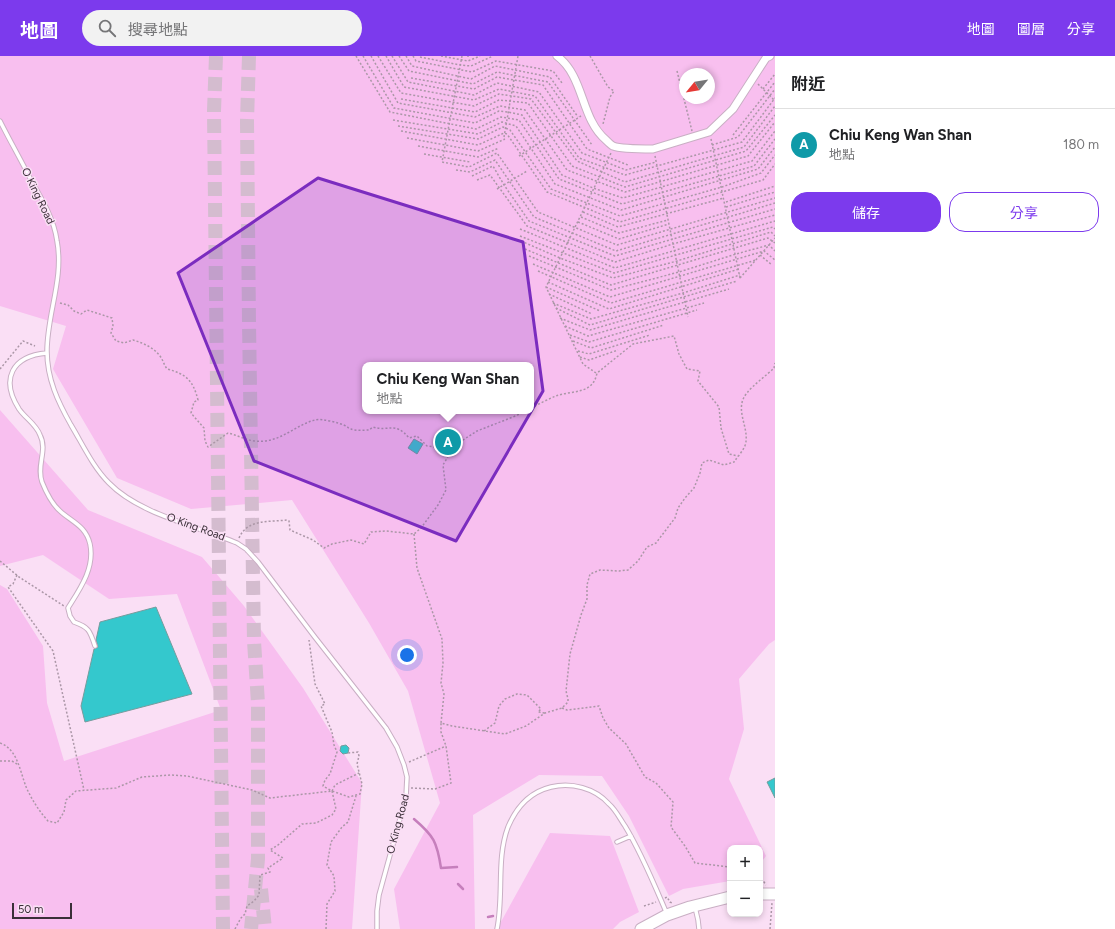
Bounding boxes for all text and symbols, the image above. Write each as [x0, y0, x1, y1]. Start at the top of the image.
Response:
search box [82, 10, 362, 46]
icon: search [96, 17, 118, 39]
text: 地圖 [20, 19, 58, 42]
text: 搜尋地點 [128, 21, 188, 39]
text: 地圖 [967, 21, 995, 38]
text: 圖層 [1017, 21, 1045, 38]
text: 分享 [1067, 21, 1095, 38]
north arrow [679, 68, 715, 104]
text: 附近 [791, 74, 825, 94]
text: Chiu Keng Wan Shan [829, 126, 972, 144]
text: A [799, 137, 809, 152]
text: 180 m [1063, 137, 1099, 152]
text: 地點 [829, 147, 855, 162]
street label: O King Road [19, 166, 57, 226]
button: 儲存 [791, 192, 941, 232]
button: 分享 [949, 192, 1099, 232]
popup [362, 362, 534, 414]
text: Chiu Keng Wan Shan [377, 370, 519, 388]
text: 地點 [377, 391, 403, 406]
pin: A [435, 427, 461, 457]
street label: O King Road [165, 510, 227, 544]
your location [397, 645, 417, 665]
street label: O King Road [384, 793, 412, 855]
map controls [727, 845, 763, 917]
button: + [727, 845, 763, 881]
button: − [727, 881, 763, 917]
scale bar [12, 901, 72, 920]
text: 50 m [18, 903, 43, 916]

